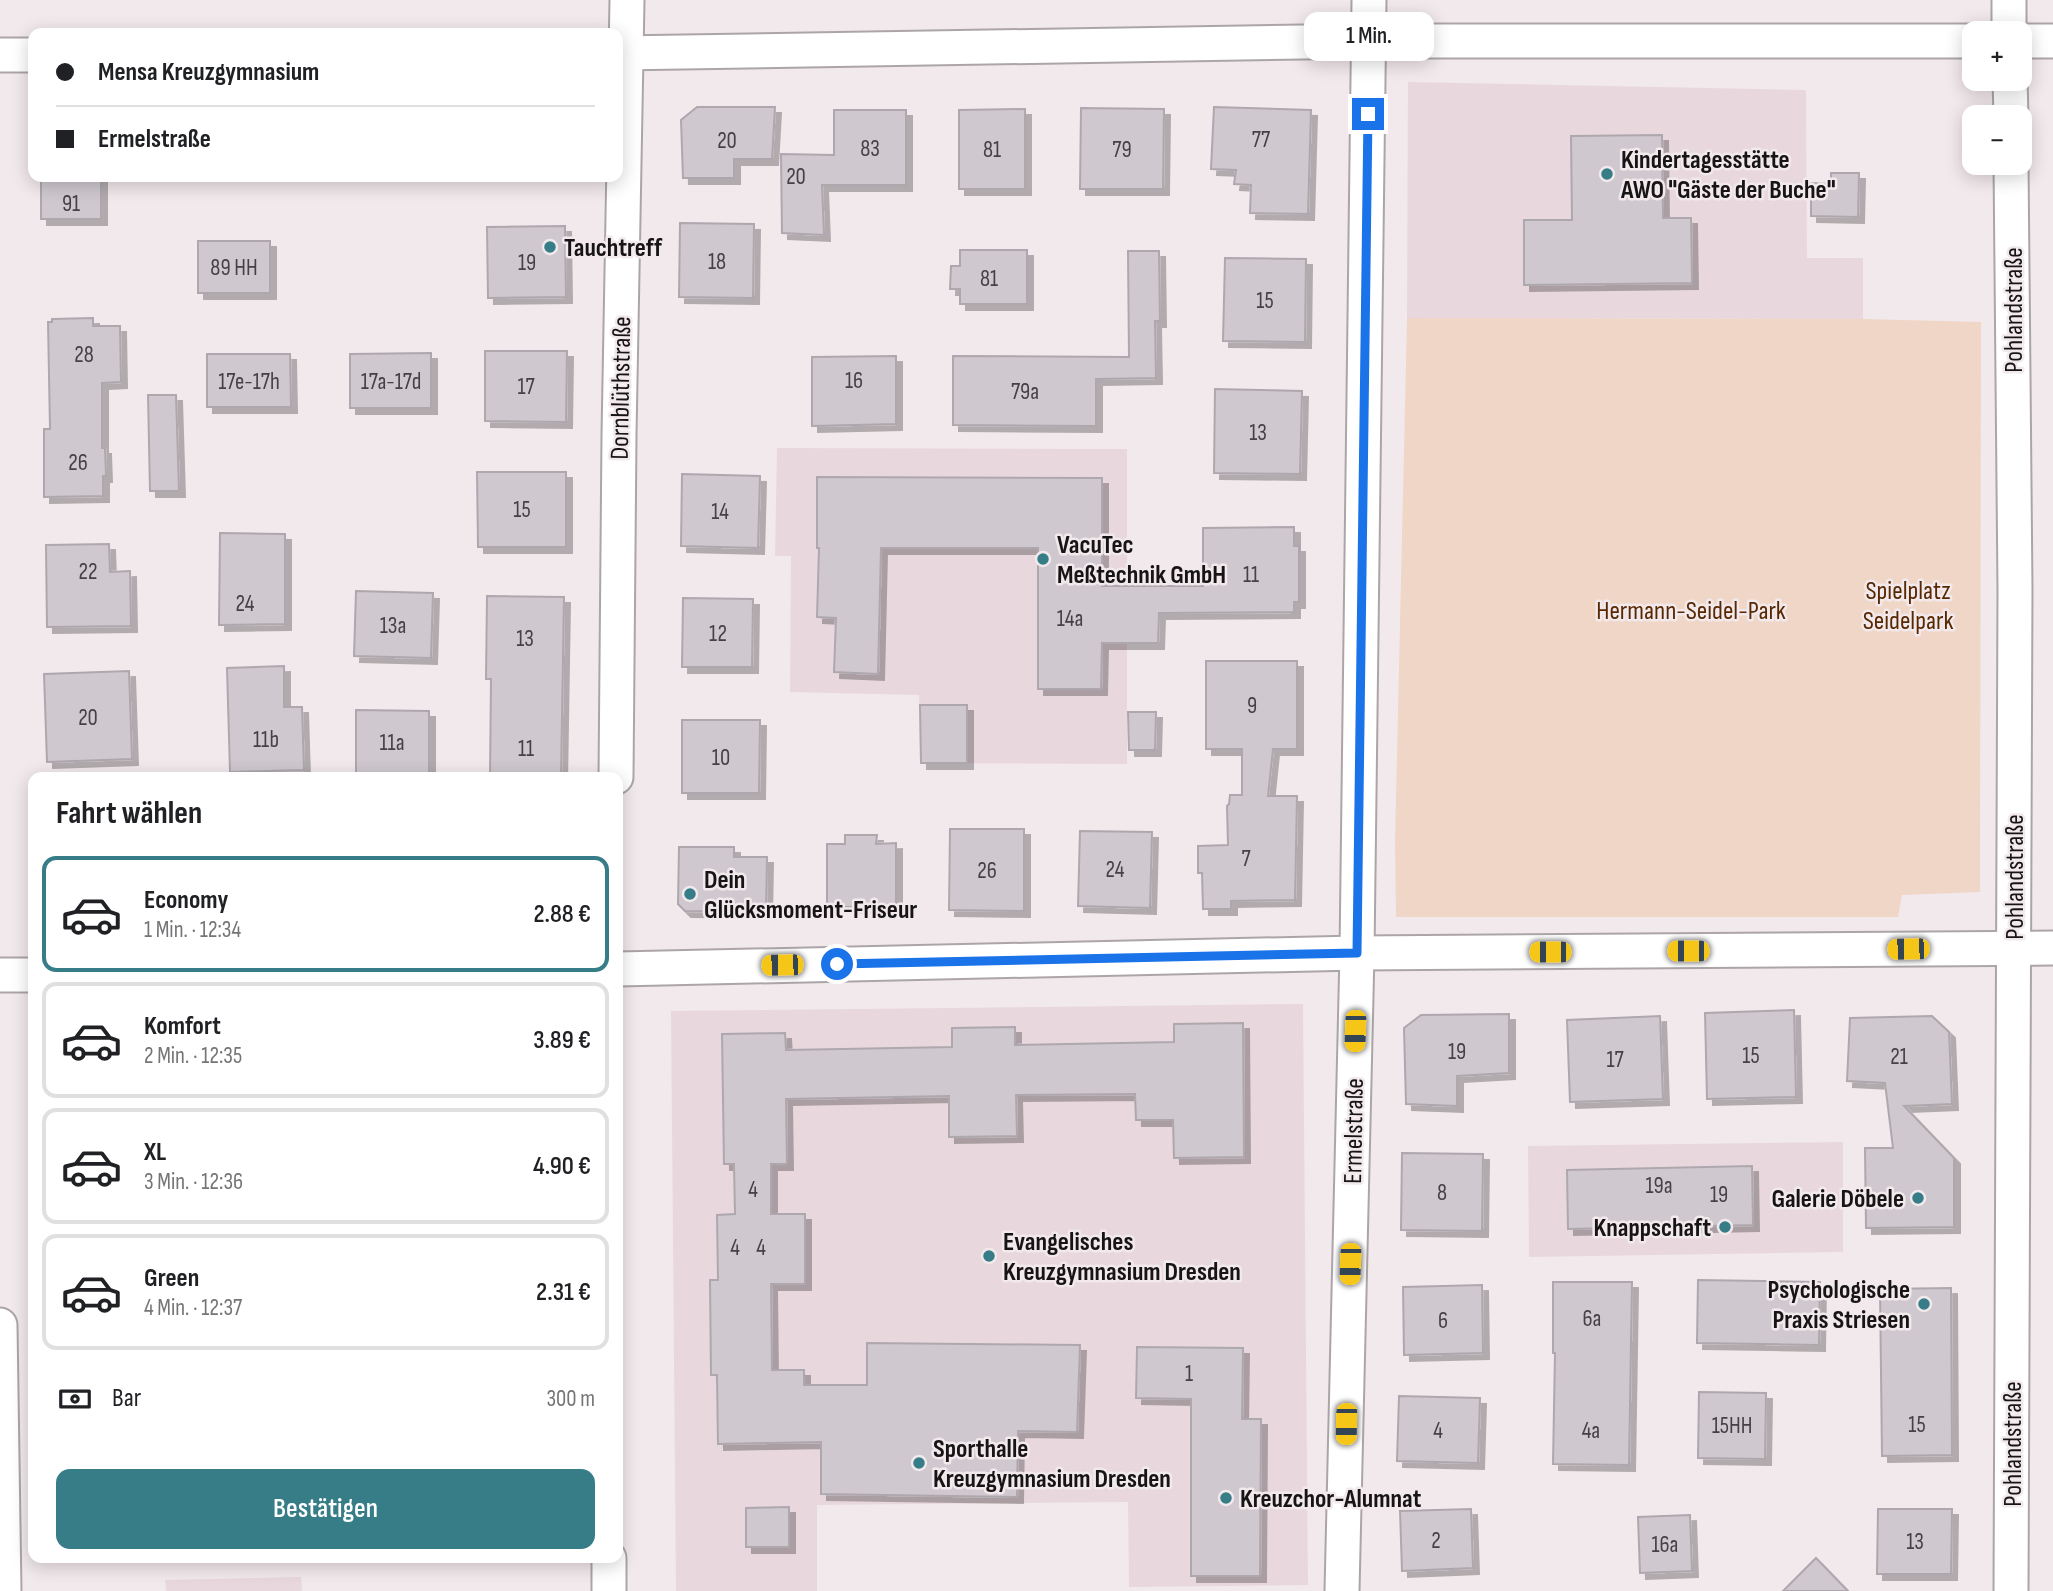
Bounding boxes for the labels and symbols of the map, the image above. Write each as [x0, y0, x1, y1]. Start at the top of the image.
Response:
callout: 1 Min. [1303, 12, 1433, 61]
route end [1352, 98, 1384, 130]
house number: 77 [1252, 126, 1270, 154]
house number: 20 [717, 127, 737, 155]
house number: 83 [860, 135, 880, 163]
house number: 81 [983, 136, 1001, 164]
house number: 79 [1112, 136, 1132, 164]
place label: Kindertagesstätte AWO "Gäste der Buche" [1620, 145, 1836, 206]
house number: 20 [786, 163, 806, 191]
marker: Kindertagesstätte AWO "Gäste der Buche" [1599, 166, 1615, 182]
house number: 91 [62, 190, 80, 218]
place label: Tauchtreff [564, 233, 663, 264]
marker: Tauchtreff [542, 239, 558, 255]
street label: Pohlandstraße [1999, 247, 2030, 373]
house number: 18 [708, 248, 726, 276]
house number: 19 [518, 249, 536, 277]
house number: 89 HH [210, 254, 258, 282]
house number: 81 [980, 265, 998, 293]
house number: 15 [1256, 287, 1274, 315]
street label: Dornblüthstraße [605, 316, 638, 460]
house number: 28 [74, 341, 94, 369]
house number: 16 [845, 367, 863, 395]
house number: 17e-17h [218, 368, 280, 396]
house number: 17a-17d [361, 368, 421, 396]
house number: 17 [517, 373, 535, 401]
house number: 79a [1011, 378, 1039, 406]
house number: 13 [1249, 419, 1267, 447]
house number: 26 [68, 449, 88, 477]
house number: 15 [513, 496, 531, 524]
house number: 14 [711, 498, 729, 526]
place label: VacuTec Meßtechnik GmbH [1057, 530, 1226, 591]
marker: VacuTec Meßtechnik GmbH [1035, 551, 1051, 567]
house number: 22 [79, 558, 97, 586]
house number: 11 [1243, 561, 1259, 589]
park label: Spielplatz Seidelpark [1863, 576, 1953, 637]
house number: 24 [236, 590, 255, 618]
park label: Hermann-Seidel-Park [1596, 596, 1786, 627]
house number: 14a [1057, 605, 1083, 633]
house number: 13a [380, 612, 406, 640]
house number: 12 [709, 620, 727, 648]
house number: 13 [516, 625, 534, 653]
house number: 9 [1247, 692, 1257, 720]
house number: 20 [78, 704, 98, 732]
house number: 11b [253, 726, 279, 754]
house number: 11a [379, 729, 405, 757]
house number: 11 [518, 735, 534, 763]
house number: 10 [712, 744, 730, 772]
street label: Pohlandstraße [2000, 814, 2031, 940]
house number: 7 [1241, 845, 1251, 873]
house number: 24 [1106, 856, 1125, 884]
house number: 26 [977, 857, 997, 885]
place label: Dein Glücksmoment-Friseur [704, 865, 917, 926]
marker: Dein Glücksmoment-Friseur [682, 886, 698, 902]
car [1887, 938, 1930, 960]
car [1668, 941, 1710, 962]
car [1530, 942, 1572, 963]
route start [821, 948, 853, 980]
car [761, 954, 804, 976]
car [1344, 1010, 1367, 1052]
house number: 19 [1448, 1038, 1466, 1066]
house number: 15 [1742, 1042, 1760, 1070]
house number: 21 [1890, 1043, 1908, 1071]
house number: 17 [1606, 1046, 1624, 1074]
street label: Ermelstraße [1338, 1078, 1371, 1184]
house number: 19a [1645, 1172, 1673, 1200]
house number: 4 [748, 1176, 758, 1204]
house number: 8 [1437, 1179, 1447, 1207]
house number: 19 [1710, 1181, 1728, 1209]
place label: Galerie Döbele [1771, 1184, 1904, 1215]
marker: Galerie Döbele [1910, 1190, 1926, 1206]
place label: Knappschaft [1594, 1213, 1711, 1244]
marker: Knappschaft [1717, 1219, 1733, 1235]
place label: Evangelisches Kreuzgymnasium Dresden [1003, 1227, 1241, 1288]
house number: 4 [730, 1234, 740, 1262]
house number: 4 [756, 1234, 766, 1262]
car [1339, 1243, 1362, 1285]
marker: Evangelisches Kreuzgymnasium Dresden [981, 1248, 997, 1264]
place label: Psychologische Praxis Striesen [1768, 1275, 1910, 1336]
marker: Psychologische Praxis Striesen [1916, 1296, 1932, 1312]
house number: 6a [1583, 1305, 1601, 1333]
house number: 6 [1438, 1307, 1448, 1335]
house number: 1 [1185, 1360, 1193, 1388]
street label: Pohlandstraße [1998, 1381, 2029, 1507]
car [1336, 1403, 1357, 1445]
house number: 15 [1908, 1411, 1926, 1439]
house number: 15HH [1712, 1412, 1752, 1440]
house number: 4 [1433, 1417, 1443, 1445]
house number: 4a [1582, 1417, 1600, 1445]
place label: Sporthalle Kreuzgymnasium Dresden [933, 1434, 1171, 1495]
marker: Sporthalle Kreuzgymnasium Dresden [911, 1455, 927, 1471]
place label: Kreuzchor-Alumnat [1240, 1484, 1422, 1515]
marker: Kreuzchor-Alumnat [1218, 1490, 1234, 1506]
house number: 2 [1431, 1527, 1441, 1555]
house number: 13 [1906, 1528, 1924, 1556]
house number: 16a [1652, 1531, 1678, 1559]

